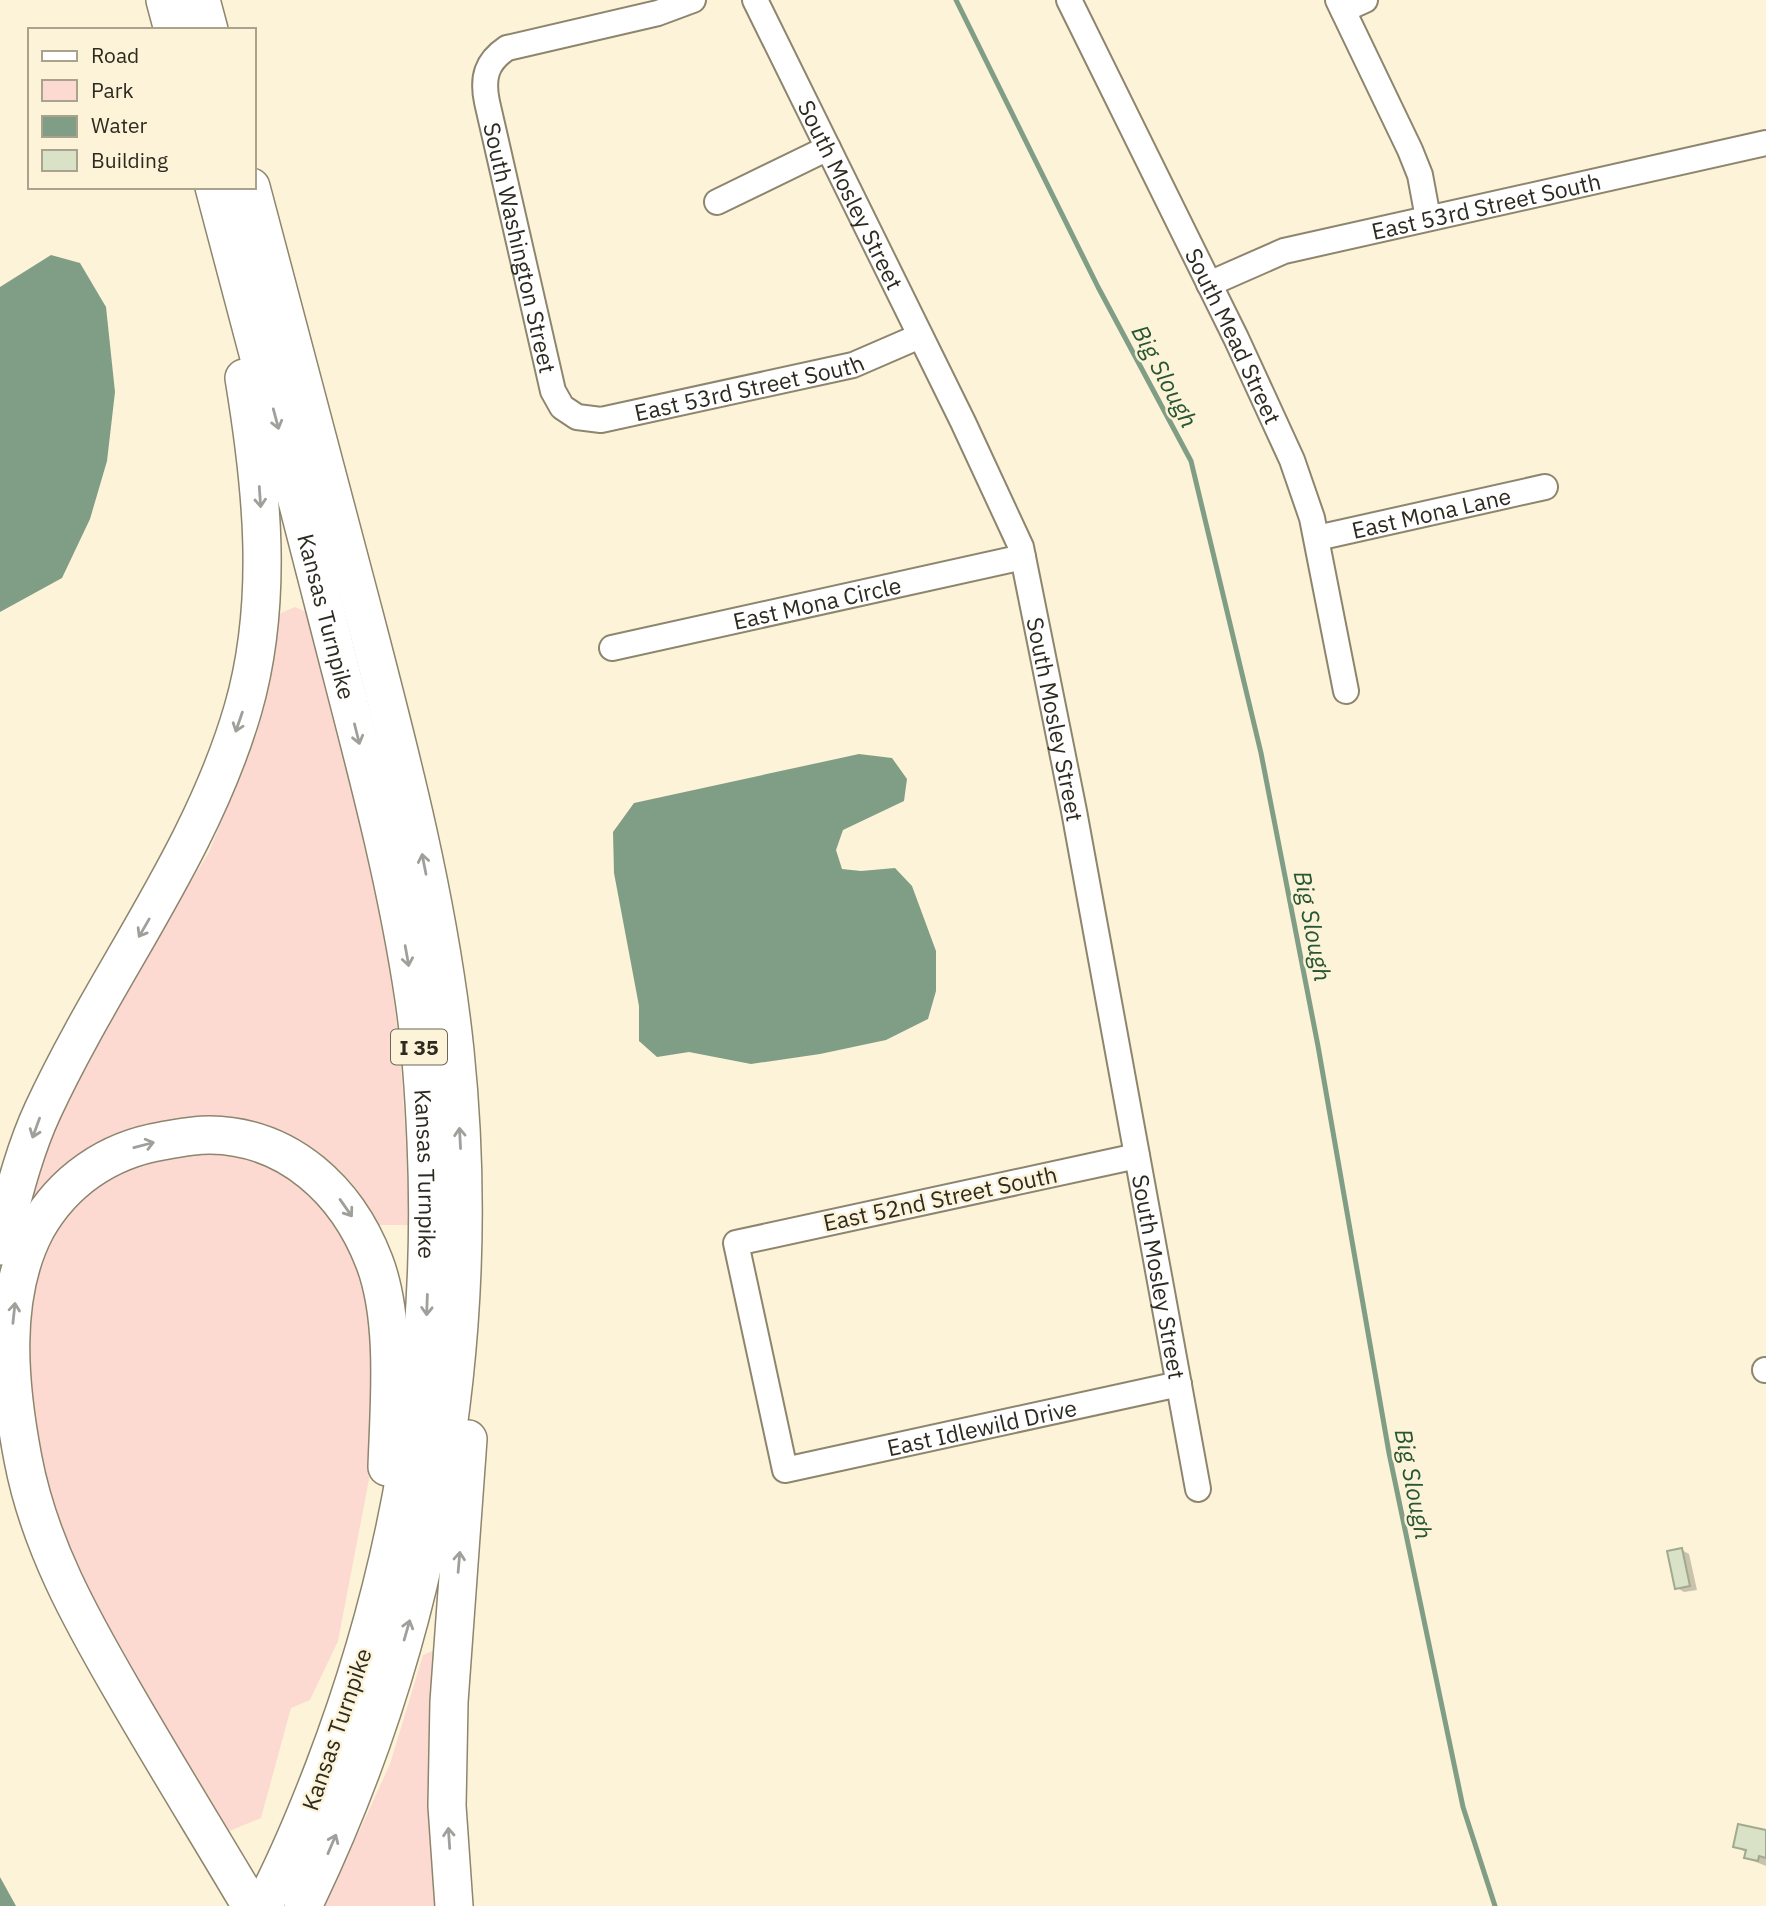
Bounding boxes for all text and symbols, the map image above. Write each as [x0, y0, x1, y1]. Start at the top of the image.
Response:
legend [28, 28, 256, 189]
text: Road [91, 41, 139, 69]
text: Park [91, 76, 134, 104]
street label: South Mosley Street [792, 95, 910, 294]
text: Water [91, 111, 148, 139]
street label: South Washington Street [477, 119, 563, 376]
text: Building [91, 146, 168, 174]
street label: East 53rd Street South [1369, 166, 1604, 246]
street label: South Mead Street [1179, 243, 1288, 429]
water label: Big Slough [1125, 319, 1205, 433]
street label: East 53rd Street South [631, 347, 869, 427]
one-way arrow [270, 407, 283, 430]
street label: East Mona Lane [1349, 480, 1514, 545]
one-way arrow [254, 485, 267, 507]
street label: Kansas Turnpike [291, 530, 363, 702]
street label: East Mona Circle [730, 569, 904, 636]
street label: South Mosley Street [1020, 615, 1091, 824]
one-way arrow [232, 710, 244, 732]
one-way arrow [351, 722, 364, 745]
one-way arrow [417, 853, 431, 876]
water label: Big Slough [1287, 868, 1339, 984]
one-way arrow [137, 917, 150, 938]
one-way arrow [401, 944, 414, 967]
road number: I 35 [391, 1030, 447, 1064]
street label: Kansas Turnpike [408, 1088, 443, 1259]
one-way arrow [29, 1117, 42, 1139]
one-way arrow [453, 1127, 466, 1149]
one-way arrow [132, 1138, 154, 1151]
street label: East 52nd Street South [820, 1159, 1060, 1237]
street label: South Mosley Street [1126, 1172, 1193, 1382]
one-way arrow [339, 1198, 353, 1217]
one-way arrow [420, 1293, 433, 1316]
one-way arrow [7, 1302, 20, 1325]
street label: East Idlewild Drive [884, 1392, 1079, 1462]
water label: Big Slough [1388, 1426, 1440, 1542]
one-way arrow [453, 1551, 466, 1574]
one-way arrow [401, 1619, 414, 1641]
street label: Kansas Turnpike [294, 1644, 378, 1814]
one-way arrow [442, 1827, 455, 1850]
one-way arrow [326, 1834, 339, 1856]

